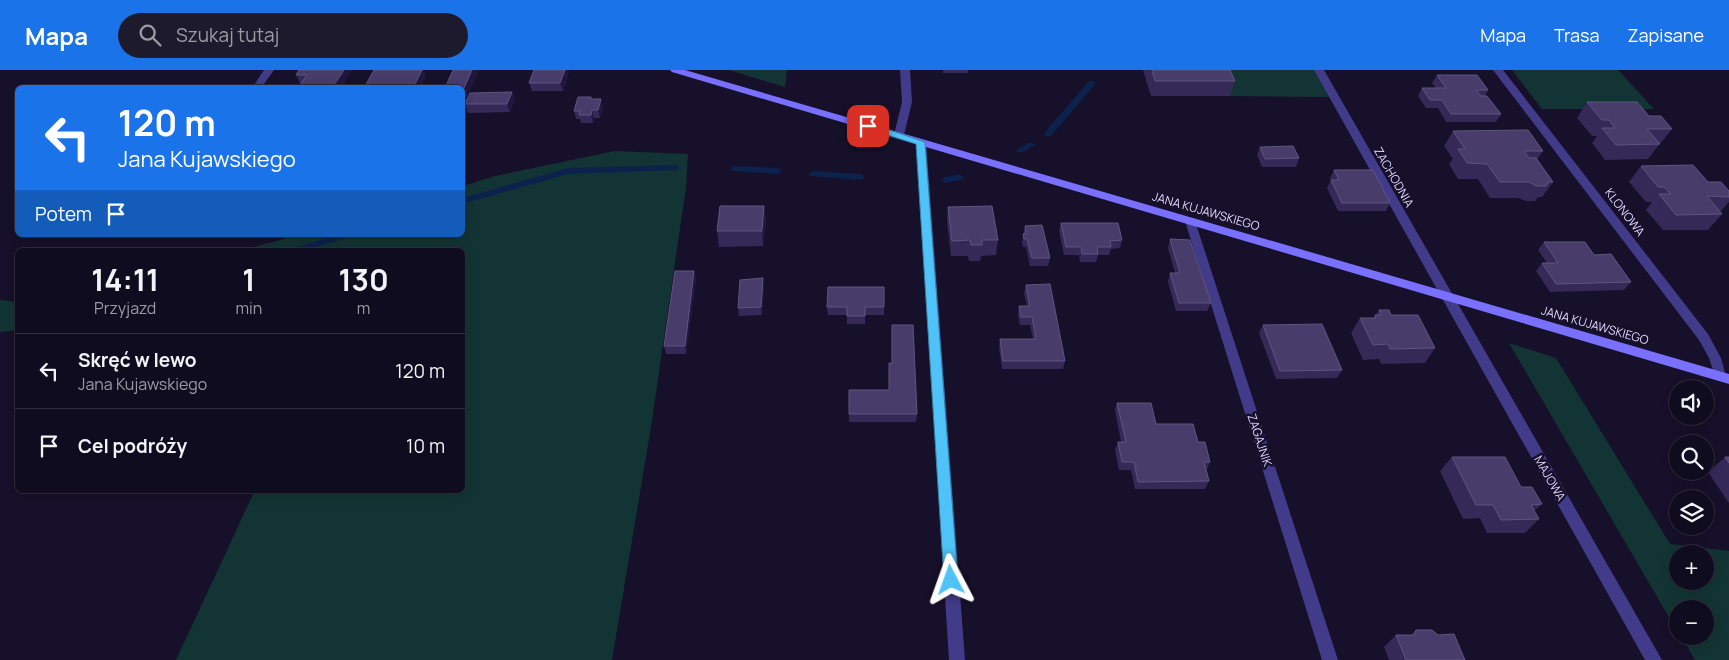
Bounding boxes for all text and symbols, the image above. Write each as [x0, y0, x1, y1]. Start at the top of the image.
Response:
search box [118, 13, 468, 58]
text: Mapa [25, 19, 88, 52]
icon: search [136, 21, 164, 49]
text: Szukaj tutaj [176, 22, 279, 48]
text: Mapa [1480, 23, 1526, 47]
text: Trasa [1554, 23, 1599, 47]
text: Zapisane [1627, 23, 1704, 47]
text: 120 m [118, 99, 216, 147]
icon: left [35, 105, 100, 170]
pin [847, 105, 889, 147]
icon: arrive [854, 112, 882, 140]
text: Jana Kujawskiego [118, 144, 296, 174]
street label: ZACHODNIA [1370, 144, 1418, 211]
street label: KLONOWA [1601, 185, 1649, 240]
street label: JANA KUJAWSKIEGO [1150, 188, 1262, 235]
icon: arrive [102, 200, 130, 228]
text: Potem [35, 201, 92, 227]
text: 14:11 [91, 259, 159, 300]
text: 1 [242, 259, 255, 300]
text: 130 [338, 259, 389, 300]
text: Przyjazd [94, 297, 156, 319]
text: min [235, 297, 262, 319]
text: m [357, 297, 370, 319]
street label: JANA KUJAWSKIEGO [1539, 302, 1651, 349]
text: Skręć w lewo [78, 347, 197, 373]
icon: left [35, 357, 63, 385]
text: 120 m [395, 358, 445, 384]
text: Jana Kujawskiego [78, 373, 207, 395]
map controls [1669, 380, 1714, 645]
button: sound [1669, 380, 1714, 425]
street label: ZAGAJNIK [1244, 412, 1277, 469]
icon: arrive [35, 432, 63, 460]
text: Cel podróży [78, 433, 187, 459]
text: 10 m [406, 433, 445, 459]
button: search [1669, 435, 1714, 480]
street label: MAJOWA [1530, 452, 1570, 504]
button: layers [1669, 490, 1714, 535]
button: + [1669, 545, 1714, 590]
position arrow [924, 553, 976, 605]
button: − [1669, 600, 1714, 645]

